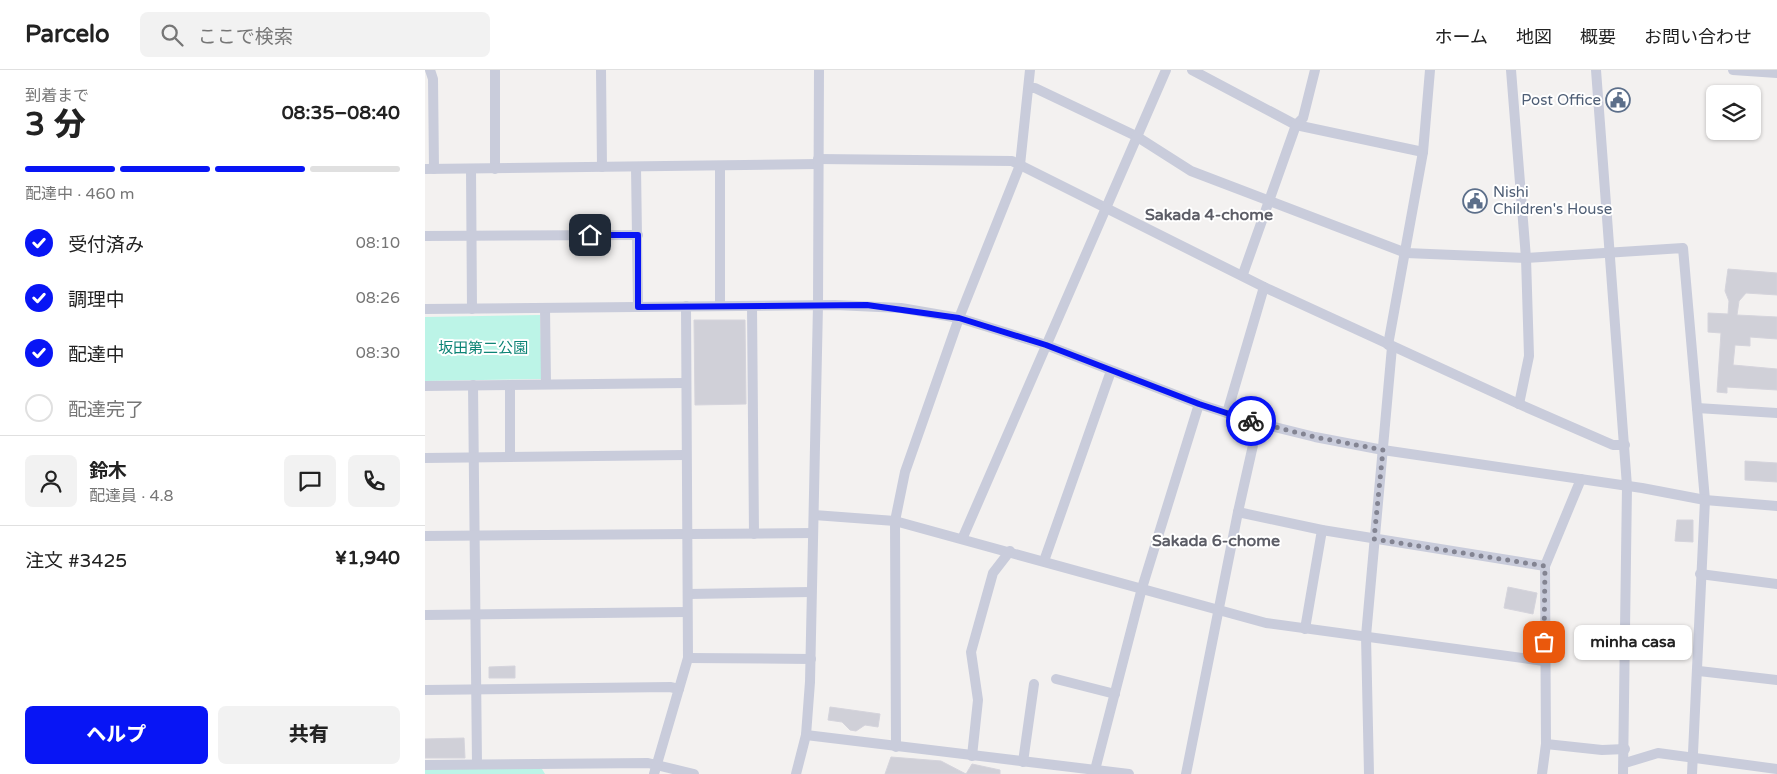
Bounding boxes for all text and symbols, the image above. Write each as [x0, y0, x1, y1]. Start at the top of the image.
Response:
search box [140, 12, 490, 57]
text: Parcelo [25, 20, 110, 49]
icon: search [158, 21, 186, 49]
text: ここで検索 [198, 26, 293, 48]
text: ホーム [1435, 26, 1488, 48]
text: 地図 [1516, 26, 1552, 48]
text: 概要 [1580, 26, 1616, 48]
text: お問い合わせ [1644, 26, 1752, 48]
map controls [1706, 85, 1761, 140]
button: layers [1706, 85, 1761, 140]
text: 到着まで [25, 86, 89, 106]
public building icon: Post Office [1605, 87, 1631, 113]
place label: Post Office [1521, 91, 1601, 109]
text: 08:35–08:40 [282, 102, 400, 124]
text: 3 分 [25, 106, 85, 144]
place label: Nishi Children's House [1493, 183, 1612, 218]
text: 配達中 · 460 m [25, 184, 134, 204]
public building icon: Nishi Children's House [1462, 188, 1488, 214]
district label: Sakada 4-chome [1145, 205, 1273, 225]
pin [569, 214, 611, 256]
icon: home [576, 221, 604, 249]
icon: check [25, 229, 53, 257]
text: 08:10 [356, 233, 400, 253]
text: 受付済み [68, 234, 144, 256]
icon: check [25, 284, 53, 312]
text: 08:26 [356, 288, 400, 308]
text: 調理中 [68, 289, 125, 311]
icon: check [25, 339, 53, 367]
park label: 坂田第二公園 [438, 339, 528, 357]
text: 08:30 [356, 343, 400, 363]
text: 配達中 [68, 344, 125, 366]
courier [1226, 396, 1276, 446]
text: 配達完了 [68, 399, 144, 421]
icon: bike [1237, 407, 1265, 435]
button: person [25, 455, 77, 507]
button: chat [284, 455, 336, 507]
button: phone [348, 455, 400, 507]
text: 鈴木 [89, 460, 127, 482]
text: 配達員 · 4.8 [89, 486, 174, 506]
district label: Sakada 6-chome [1152, 531, 1280, 551]
text: ¥1,940 [335, 547, 400, 569]
text: 注文 #3425 [25, 550, 127, 572]
pin [1523, 621, 1565, 663]
callout: minha casa [1574, 624, 1691, 660]
icon: bag [1530, 628, 1558, 656]
text: minha casa [1590, 632, 1676, 652]
button: ヘルプ [25, 706, 208, 764]
button: 共有 [218, 706, 400, 764]

